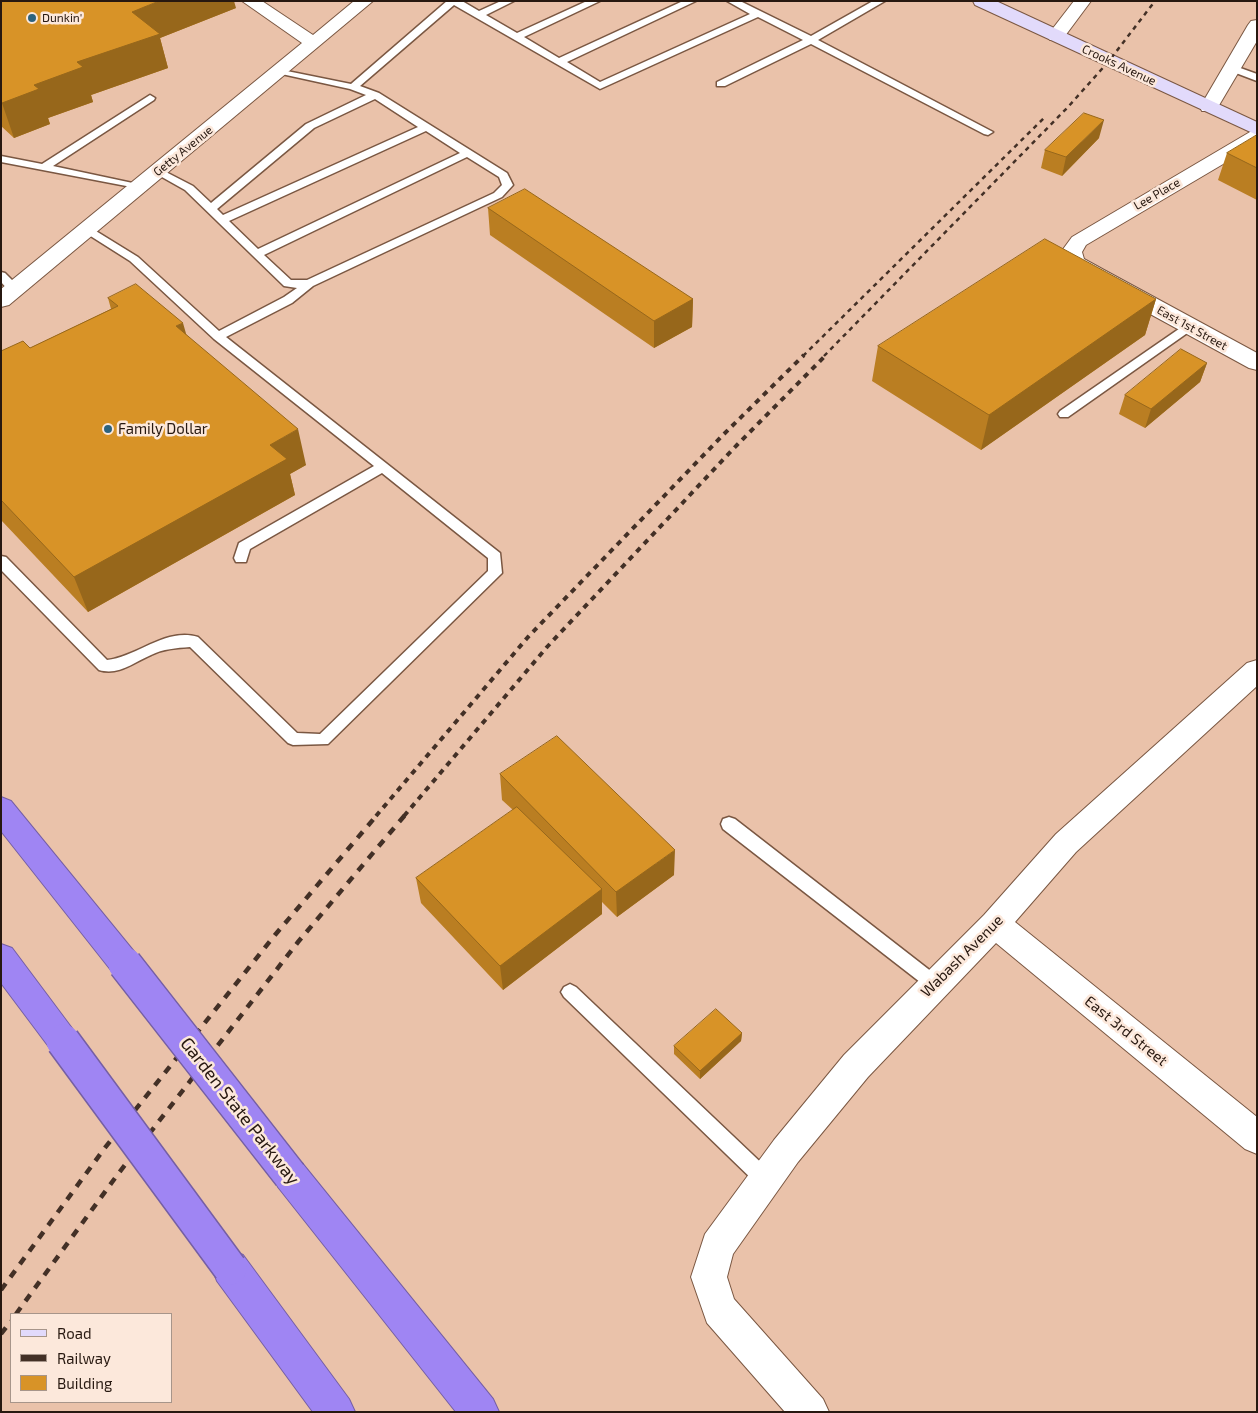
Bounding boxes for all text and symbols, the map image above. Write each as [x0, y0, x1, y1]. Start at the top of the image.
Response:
place label: Dunkin' [42, 11, 82, 25]
marker: Dunkin' [26, 12, 38, 24]
street label: Crooks Avenue [1080, 42, 1158, 88]
street label: Getty Avenue [150, 123, 216, 179]
street label: Lee Place [1131, 175, 1183, 213]
street label: East 1st Street [1154, 303, 1230, 353]
place label: Family Dollar [118, 420, 208, 438]
marker: Family Dollar [102, 423, 114, 435]
street label: Wabash Avenue [917, 911, 1007, 1001]
street label: East 3rd Street [1081, 992, 1171, 1070]
street label: Garden State Parkway [176, 1033, 304, 1189]
legend [10, 1313, 172, 1403]
text: Road [57, 1324, 92, 1342]
text: Railway [57, 1349, 111, 1367]
text: Building [57, 1374, 112, 1392]

